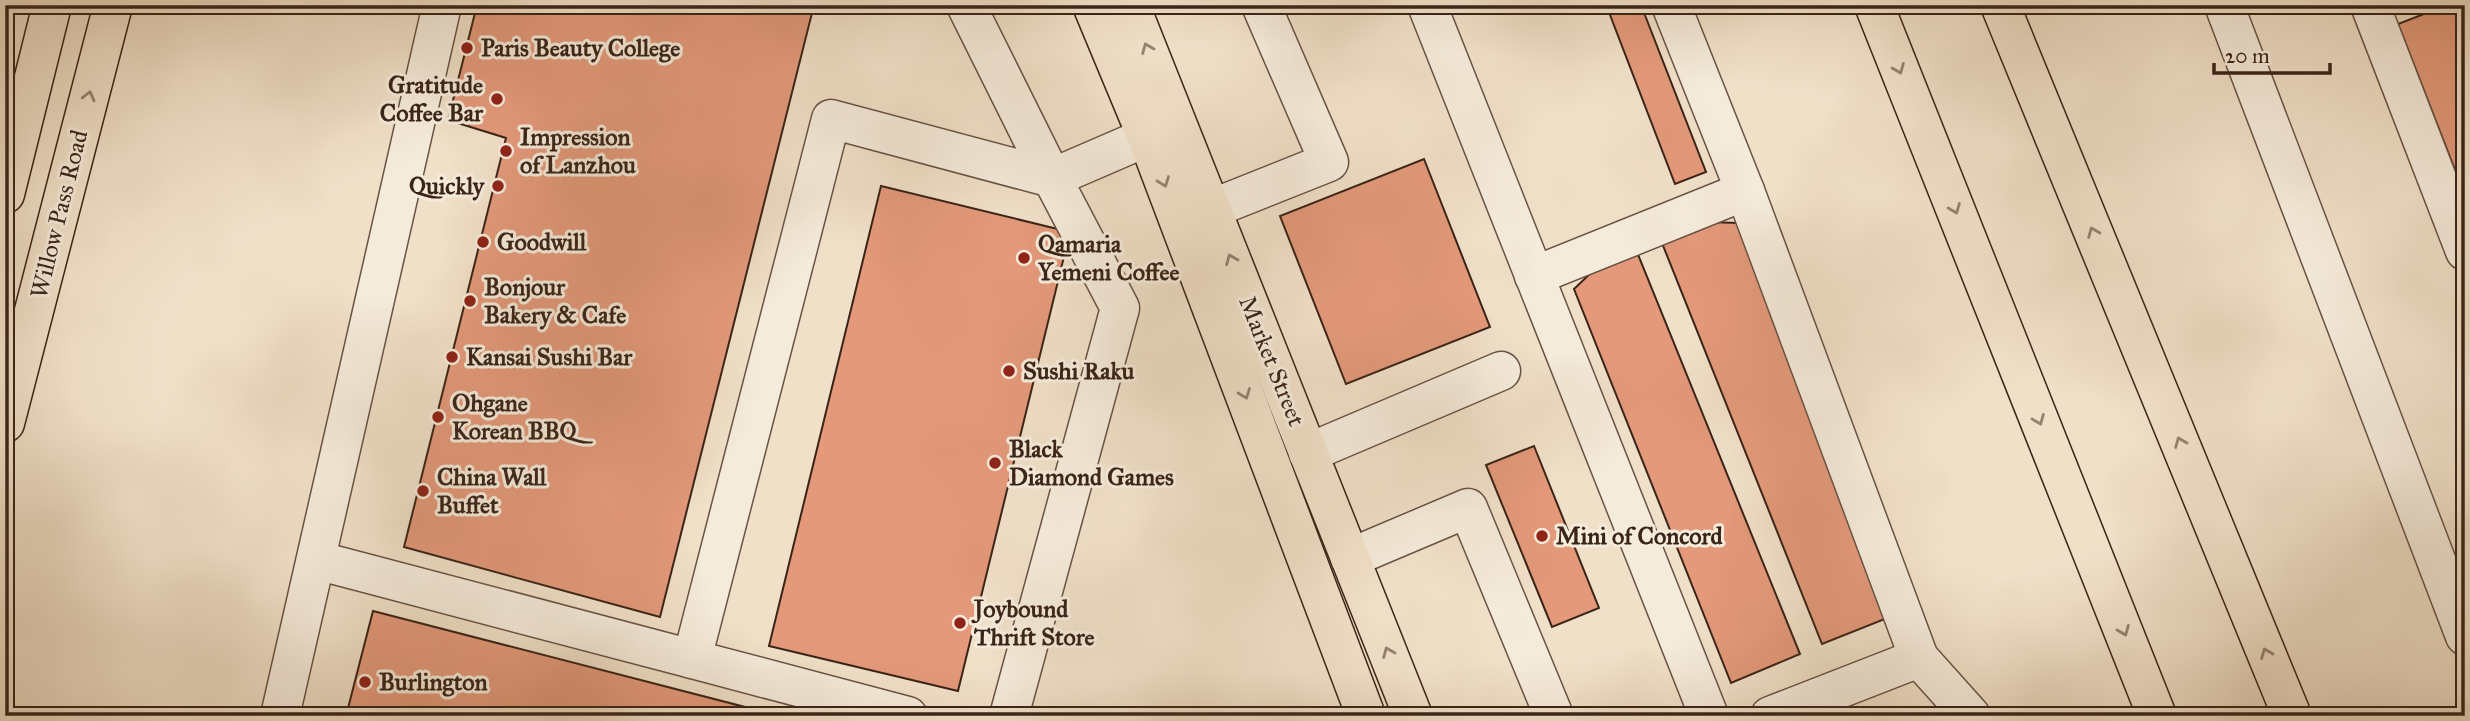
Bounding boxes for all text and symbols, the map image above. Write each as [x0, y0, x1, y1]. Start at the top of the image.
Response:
scale bar [2214, 32, 2330, 76]
place label: Paris Beauty College [481, 33, 680, 63]
marker: Paris Beauty College [459, 40, 475, 56]
one-way arrow [1141, 42, 1155, 54]
text: 20 m [2225, 43, 2270, 69]
one-way arrow [1891, 62, 1905, 74]
place label: Gratitude Coffee Bar [380, 70, 484, 128]
one-way arrow [81, 90, 96, 102]
marker: Gratitude Coffee Bar [489, 91, 505, 107]
place label: Impression of Lanzhou [520, 122, 636, 180]
street label: Willow Pass Road [24, 127, 94, 301]
marker: Impression of Lanzhou [498, 143, 514, 159]
place label: Quickly [409, 171, 486, 201]
one-way arrow [1156, 175, 1170, 187]
marker: Quickly [490, 178, 506, 194]
one-way arrow [1947, 202, 1961, 214]
one-way arrow [2087, 226, 2101, 239]
place label: Goodwill [497, 227, 587, 257]
place label: Qamaria Yemeni Coffee [1037, 229, 1179, 287]
marker: Goodwill [475, 234, 491, 250]
marker: Qamaria Yemeni Coffee [1016, 250, 1032, 266]
one-way arrow [1226, 254, 1240, 266]
place label: Bonjour Bakery & Cafe [484, 272, 626, 330]
street label: Market Street [1232, 291, 1312, 431]
marker: Bonjour Bakery & Cafe [462, 293, 478, 309]
place label: Kansai Sushi Bar [466, 342, 633, 372]
marker: Kansai Sushi Bar [444, 349, 460, 365]
place label: Sushi Raku [1023, 356, 1135, 386]
marker: Sushi Raku [1001, 363, 1017, 379]
place label: Ohgane Korean BBQ [452, 388, 594, 446]
one-way arrow [1236, 388, 1250, 400]
marker: Ohgane Korean BBQ [430, 409, 446, 425]
one-way arrow [2031, 414, 2045, 426]
place label: Black Diamond Games [1009, 434, 1174, 492]
one-way arrow [2174, 437, 2188, 449]
marker: Black Diamond Games [987, 455, 1003, 471]
place label: China Wall Buffet [437, 462, 547, 520]
marker: China Wall Buffet [415, 483, 431, 499]
place label: Mini of Concord [1556, 521, 1723, 551]
marker: Mini of Concord [1534, 528, 1550, 544]
place label: Joybound Thrift Store [971, 594, 1094, 652]
marker: Joybound Thrift Store [952, 615, 968, 631]
one-way arrow [2115, 625, 2129, 637]
one-way arrow [1382, 647, 1396, 660]
one-way arrow [2260, 647, 2274, 660]
place label: Burlington [379, 667, 488, 697]
marker: Burlington [357, 674, 373, 690]

